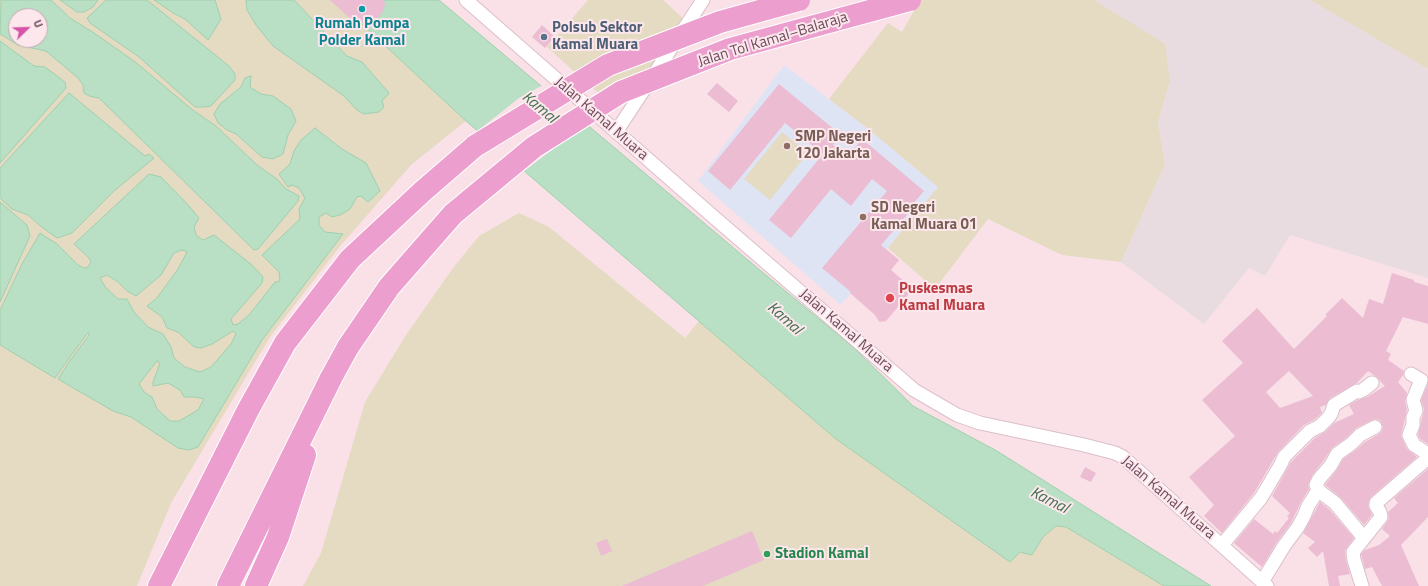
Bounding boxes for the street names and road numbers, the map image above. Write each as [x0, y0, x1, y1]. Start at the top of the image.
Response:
street label: Jalan Tol Kamal–Balaraja [696, 9, 850, 71]
street label: Jalan Kamal Muara [551, 74, 651, 164]
street label: Jalan Kamal Muara [796, 286, 896, 376]
street label: Jalan Kamal Muara [1118, 453, 1218, 543]

